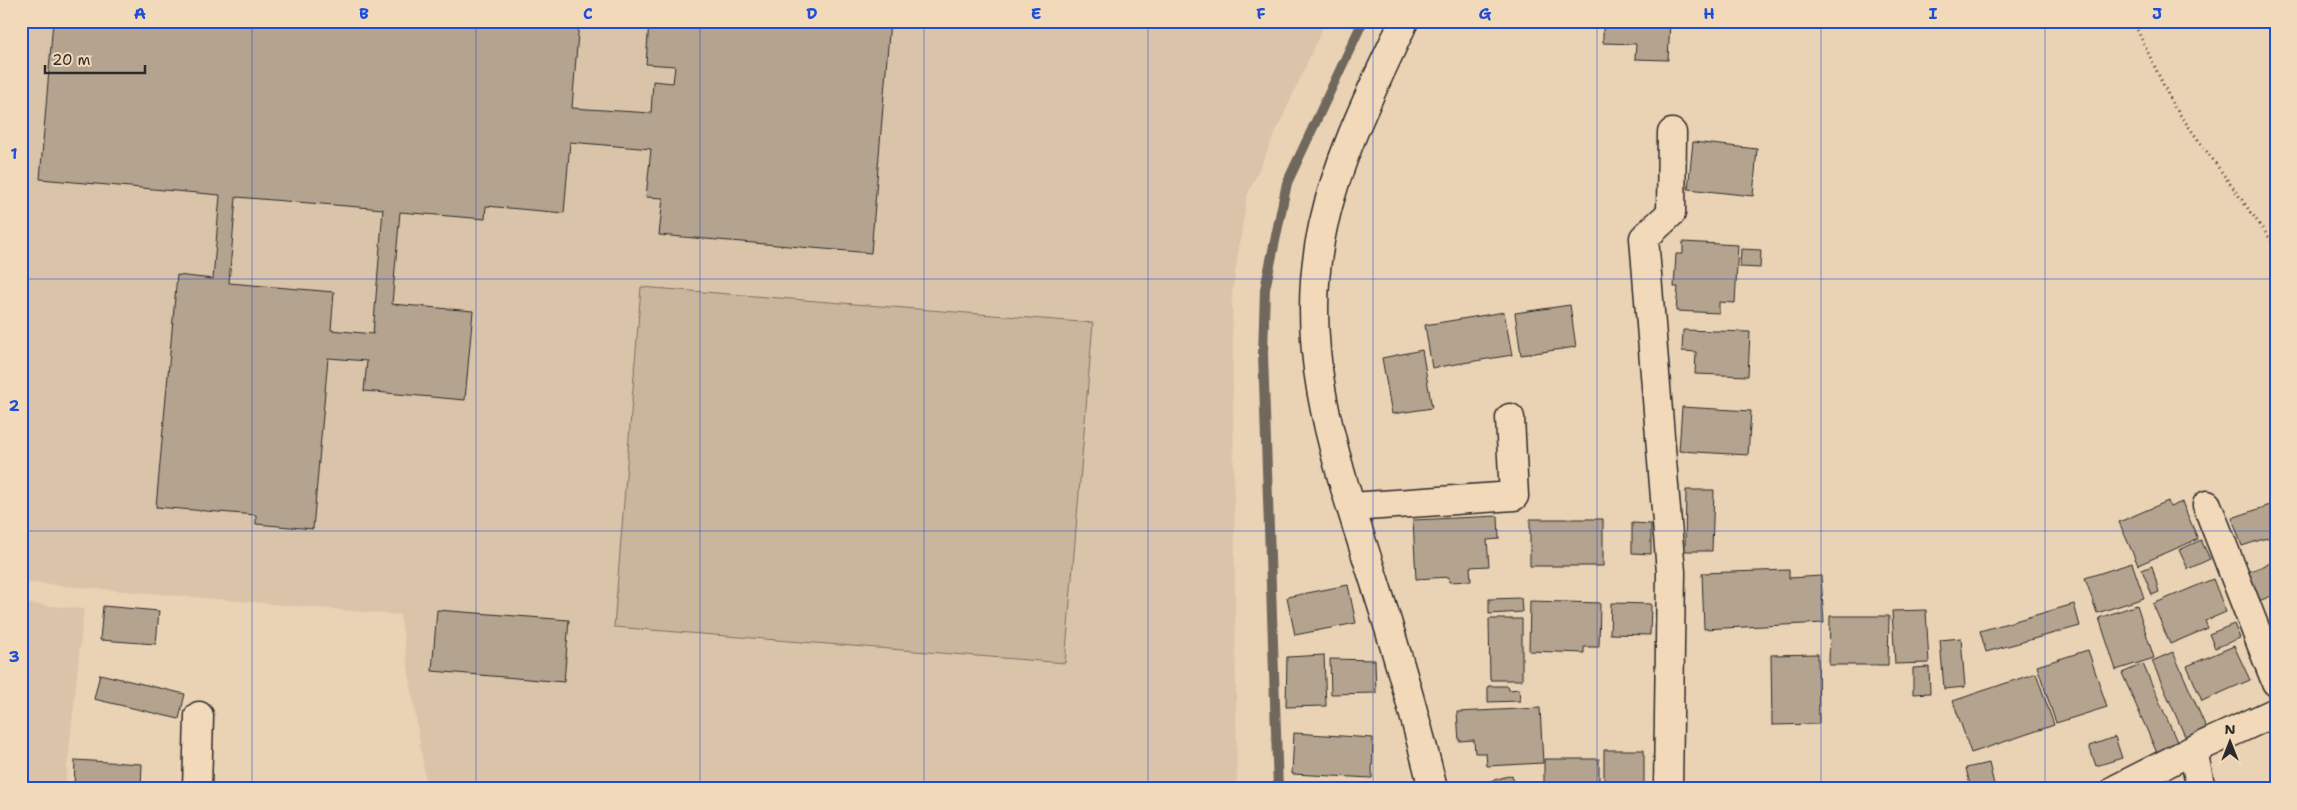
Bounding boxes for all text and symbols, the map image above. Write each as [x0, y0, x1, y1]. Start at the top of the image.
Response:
text: A [134, 3, 146, 24]
text: B [359, 3, 369, 24]
text: C [583, 3, 593, 24]
text: D [806, 3, 818, 24]
text: E [1031, 3, 1041, 24]
text: F [1256, 3, 1266, 24]
text: G [1479, 3, 1492, 24]
text: H [1703, 3, 1715, 24]
text: I [1929, 3, 1938, 24]
text: J [2152, 3, 2162, 24]
scale bar [45, 42, 145, 74]
text: 20 m [52, 50, 91, 70]
text: 1 [10, 143, 18, 164]
text: 2 [8, 395, 20, 416]
text: 3 [8, 646, 20, 667]
north arrow [2204, 718, 2254, 768]
text: N [2224, 720, 2236, 738]

